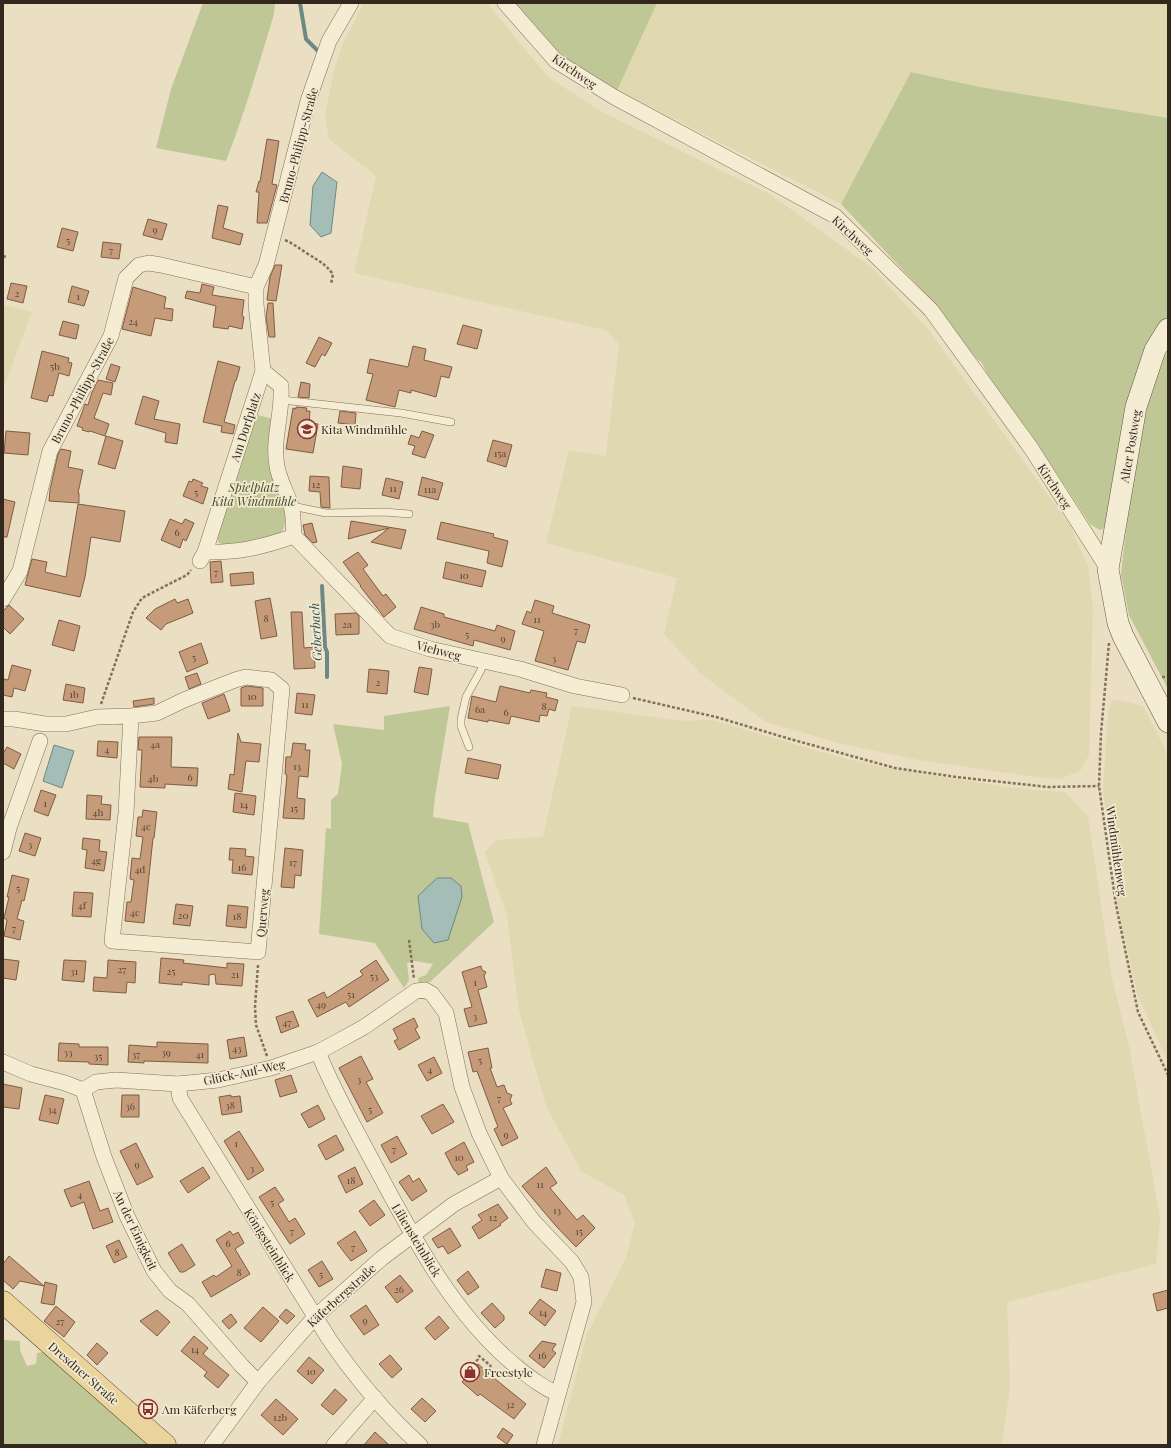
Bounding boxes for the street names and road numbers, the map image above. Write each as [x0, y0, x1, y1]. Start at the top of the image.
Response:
street label: Kirchweg [550, 50, 601, 93]
street label: Bruno-Philipp-Straße [275, 85, 321, 205]
street label: Kirchweg [829, 212, 878, 259]
street label: Bruno-Philipp-Straße [47, 334, 117, 446]
street label: Am Dorfplatz [226, 390, 264, 465]
street label: Alter Postweg [1116, 408, 1144, 485]
street label: Kirchweg [1034, 460, 1076, 512]
street label: Viehweg [414, 636, 464, 664]
street label: Windmühlenweg [1103, 804, 1131, 898]
street label: Querweg [252, 887, 272, 938]
street label: Glück-Auf-Weg [202, 1055, 287, 1088]
street label: An der Einigkeit [110, 1186, 162, 1273]
street label: Liliensteinblick [389, 1200, 445, 1280]
street label: Königsteinblick [241, 1205, 299, 1285]
street label: Käferbergstraße [303, 1260, 379, 1330]
street label: Dresdner Straße [45, 1338, 123, 1408]

